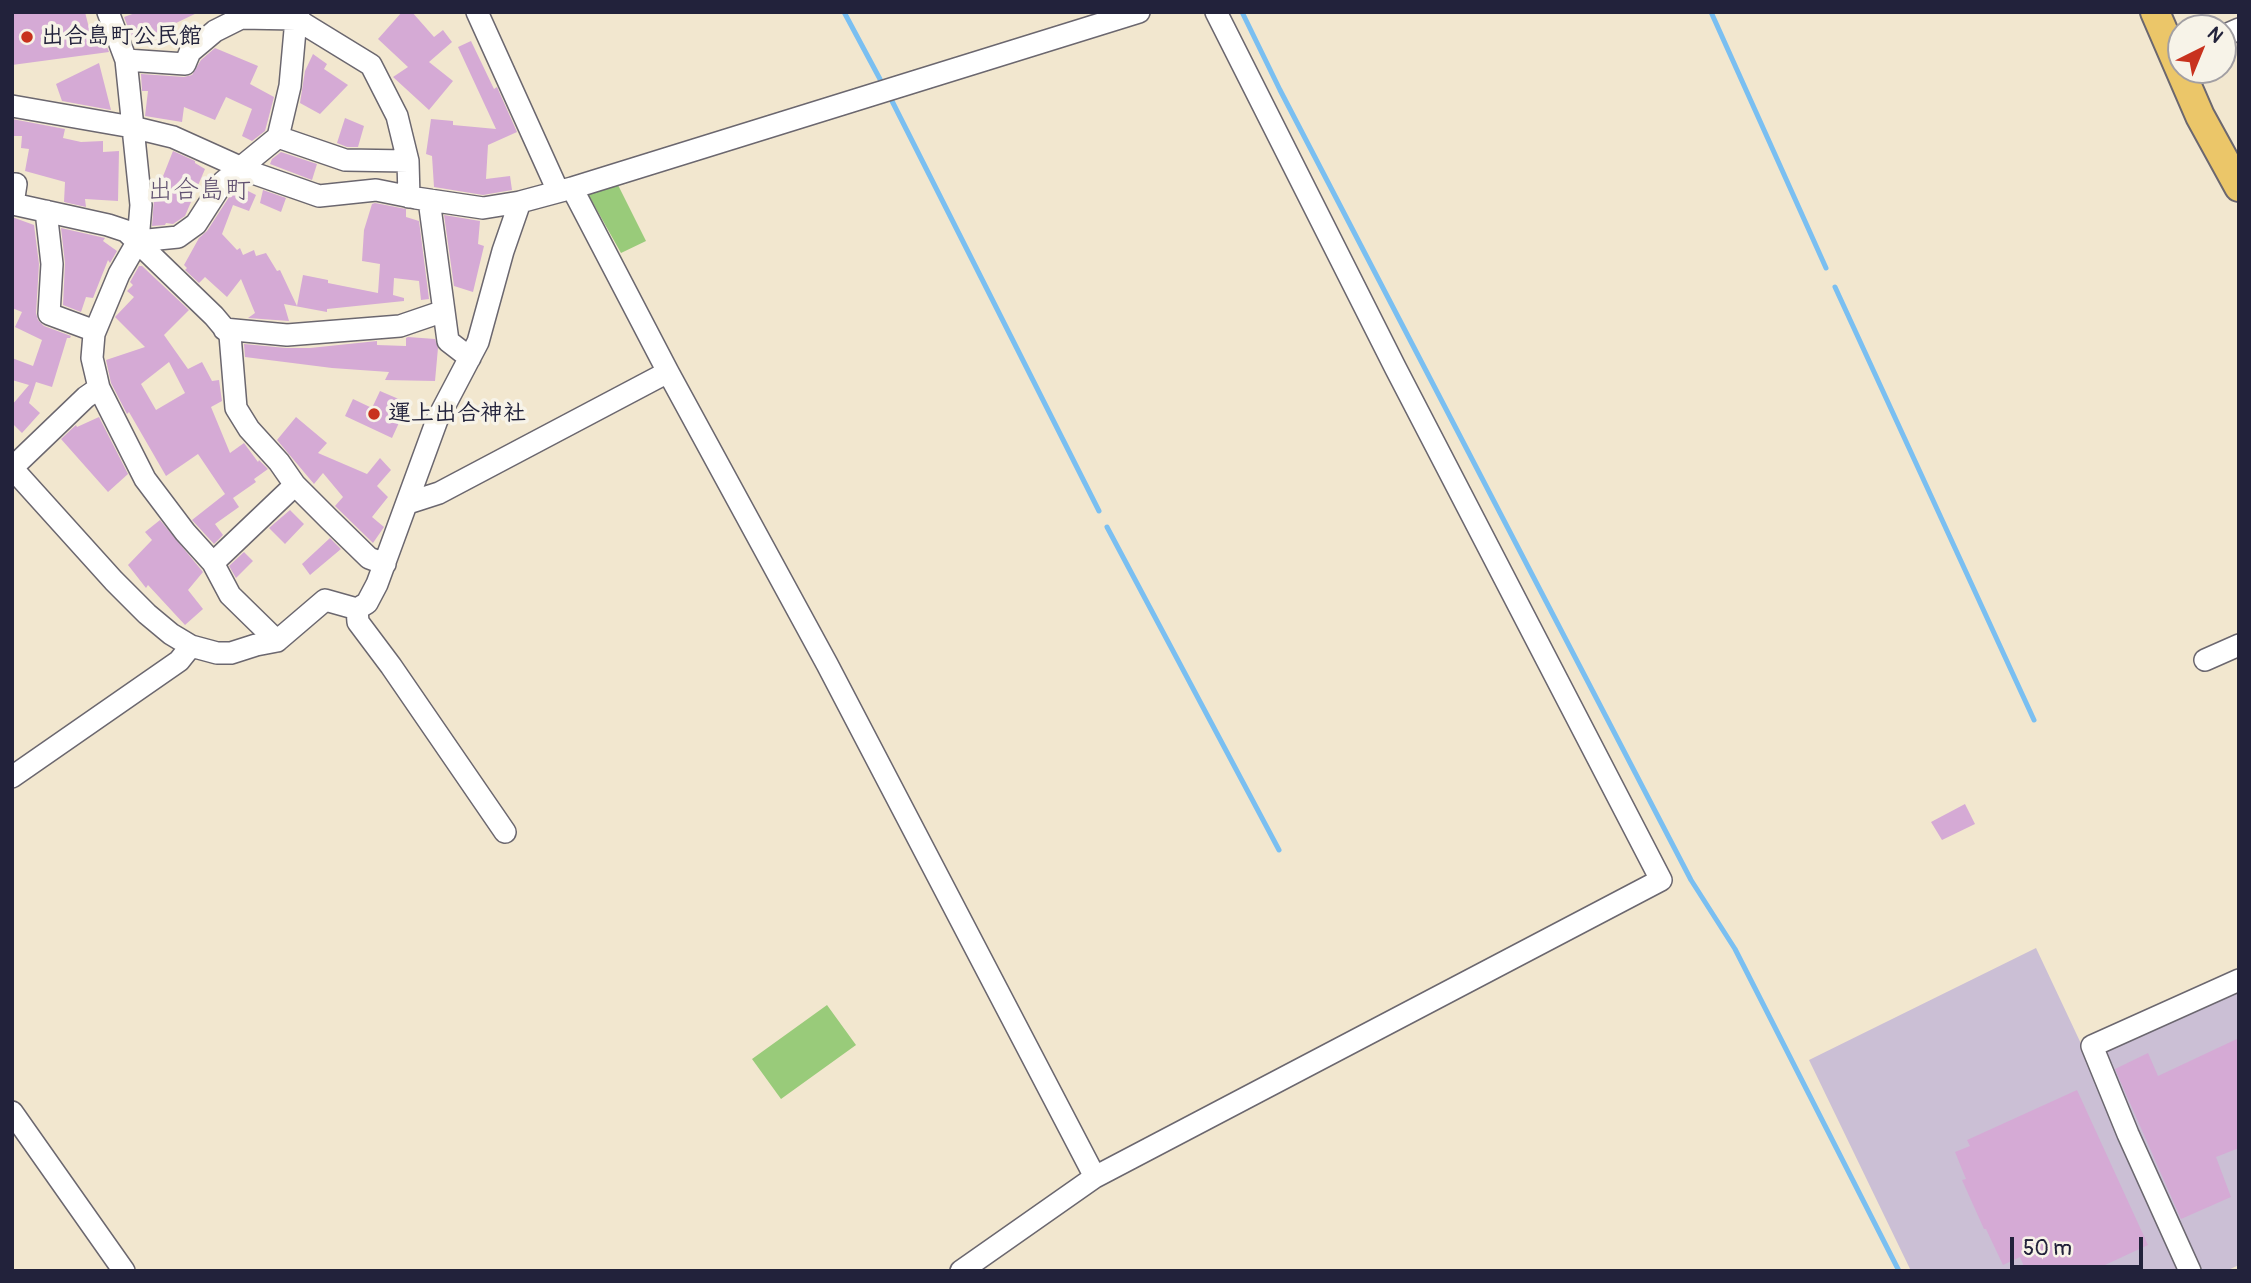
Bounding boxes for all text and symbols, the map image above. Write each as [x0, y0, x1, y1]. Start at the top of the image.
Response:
north arrow [2167, 14, 2237, 84]
text: N [2202, 22, 2228, 48]
place label: 出合島町公民館 [41, 23, 202, 51]
marker: 出合島町公民館 [19, 29, 35, 45]
district label: 出合島町 [147, 175, 251, 207]
place label: 運上出合神社 [388, 400, 526, 428]
marker: 運上出合神社 [366, 406, 382, 422]
scale bar [2013, 1224, 2146, 1268]
text: 50 m [2023, 1235, 2072, 1262]

